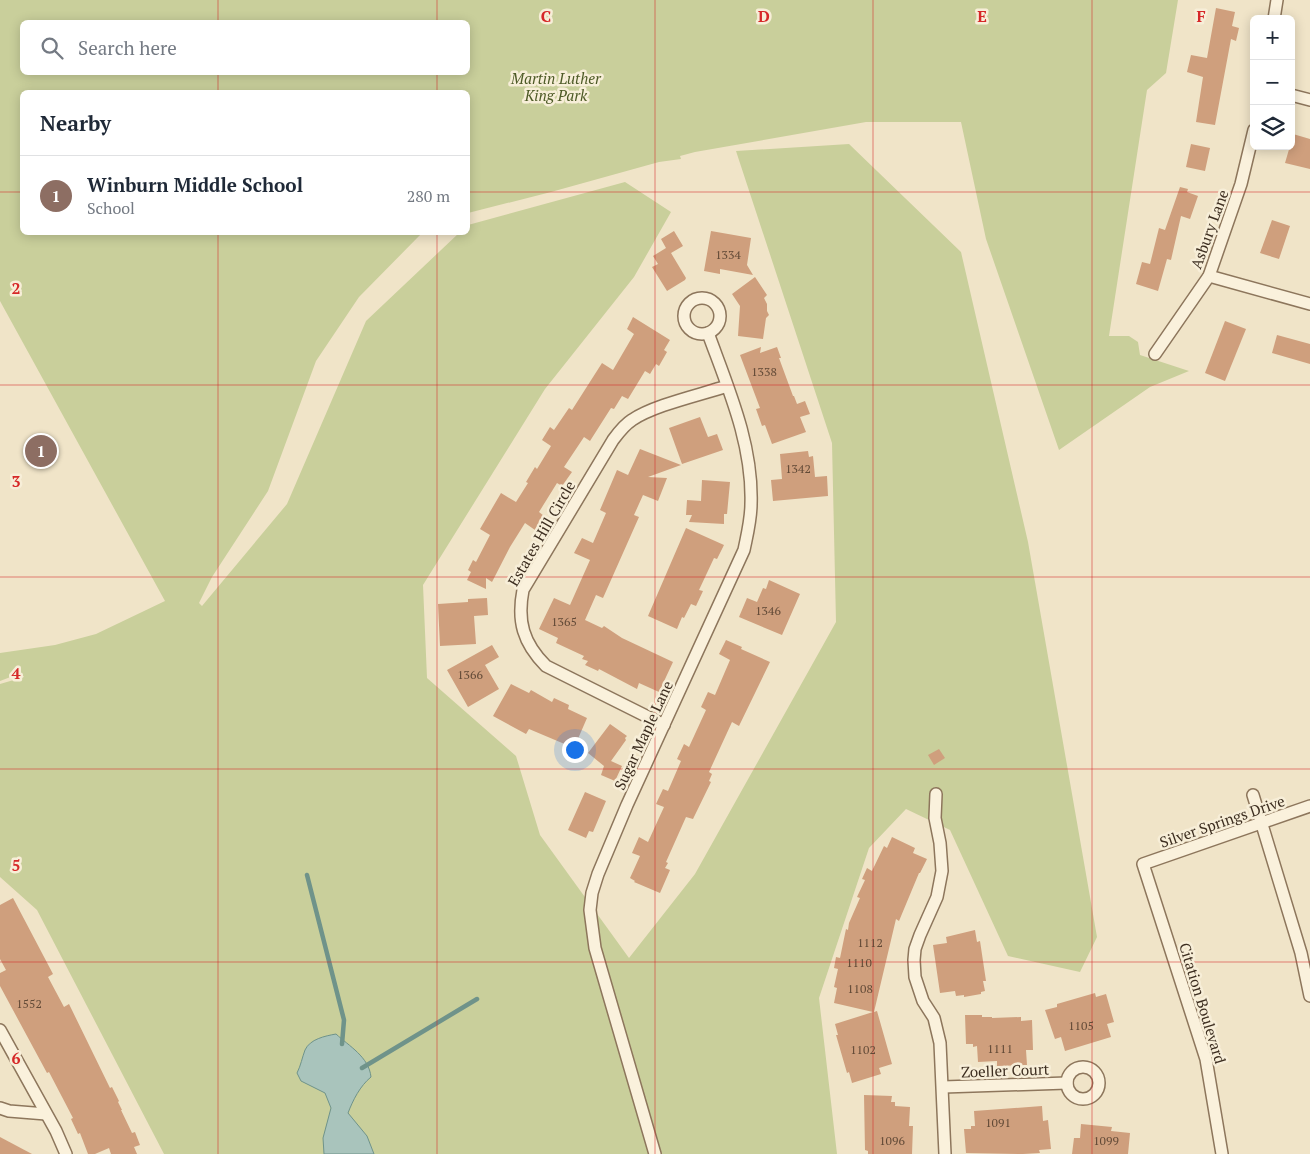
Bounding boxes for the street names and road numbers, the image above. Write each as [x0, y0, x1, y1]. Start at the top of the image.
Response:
street label: Asbury Lane [1185, 187, 1233, 271]
street label: Estates Hill Circle [503, 477, 579, 589]
street label: Sugar Maple Lane [609, 677, 677, 793]
street label: Silver Springs Drive [1157, 790, 1287, 852]
street label: Citation Boulevard [1175, 940, 1231, 1066]
street label: Zoeller Court [961, 1058, 1050, 1082]

